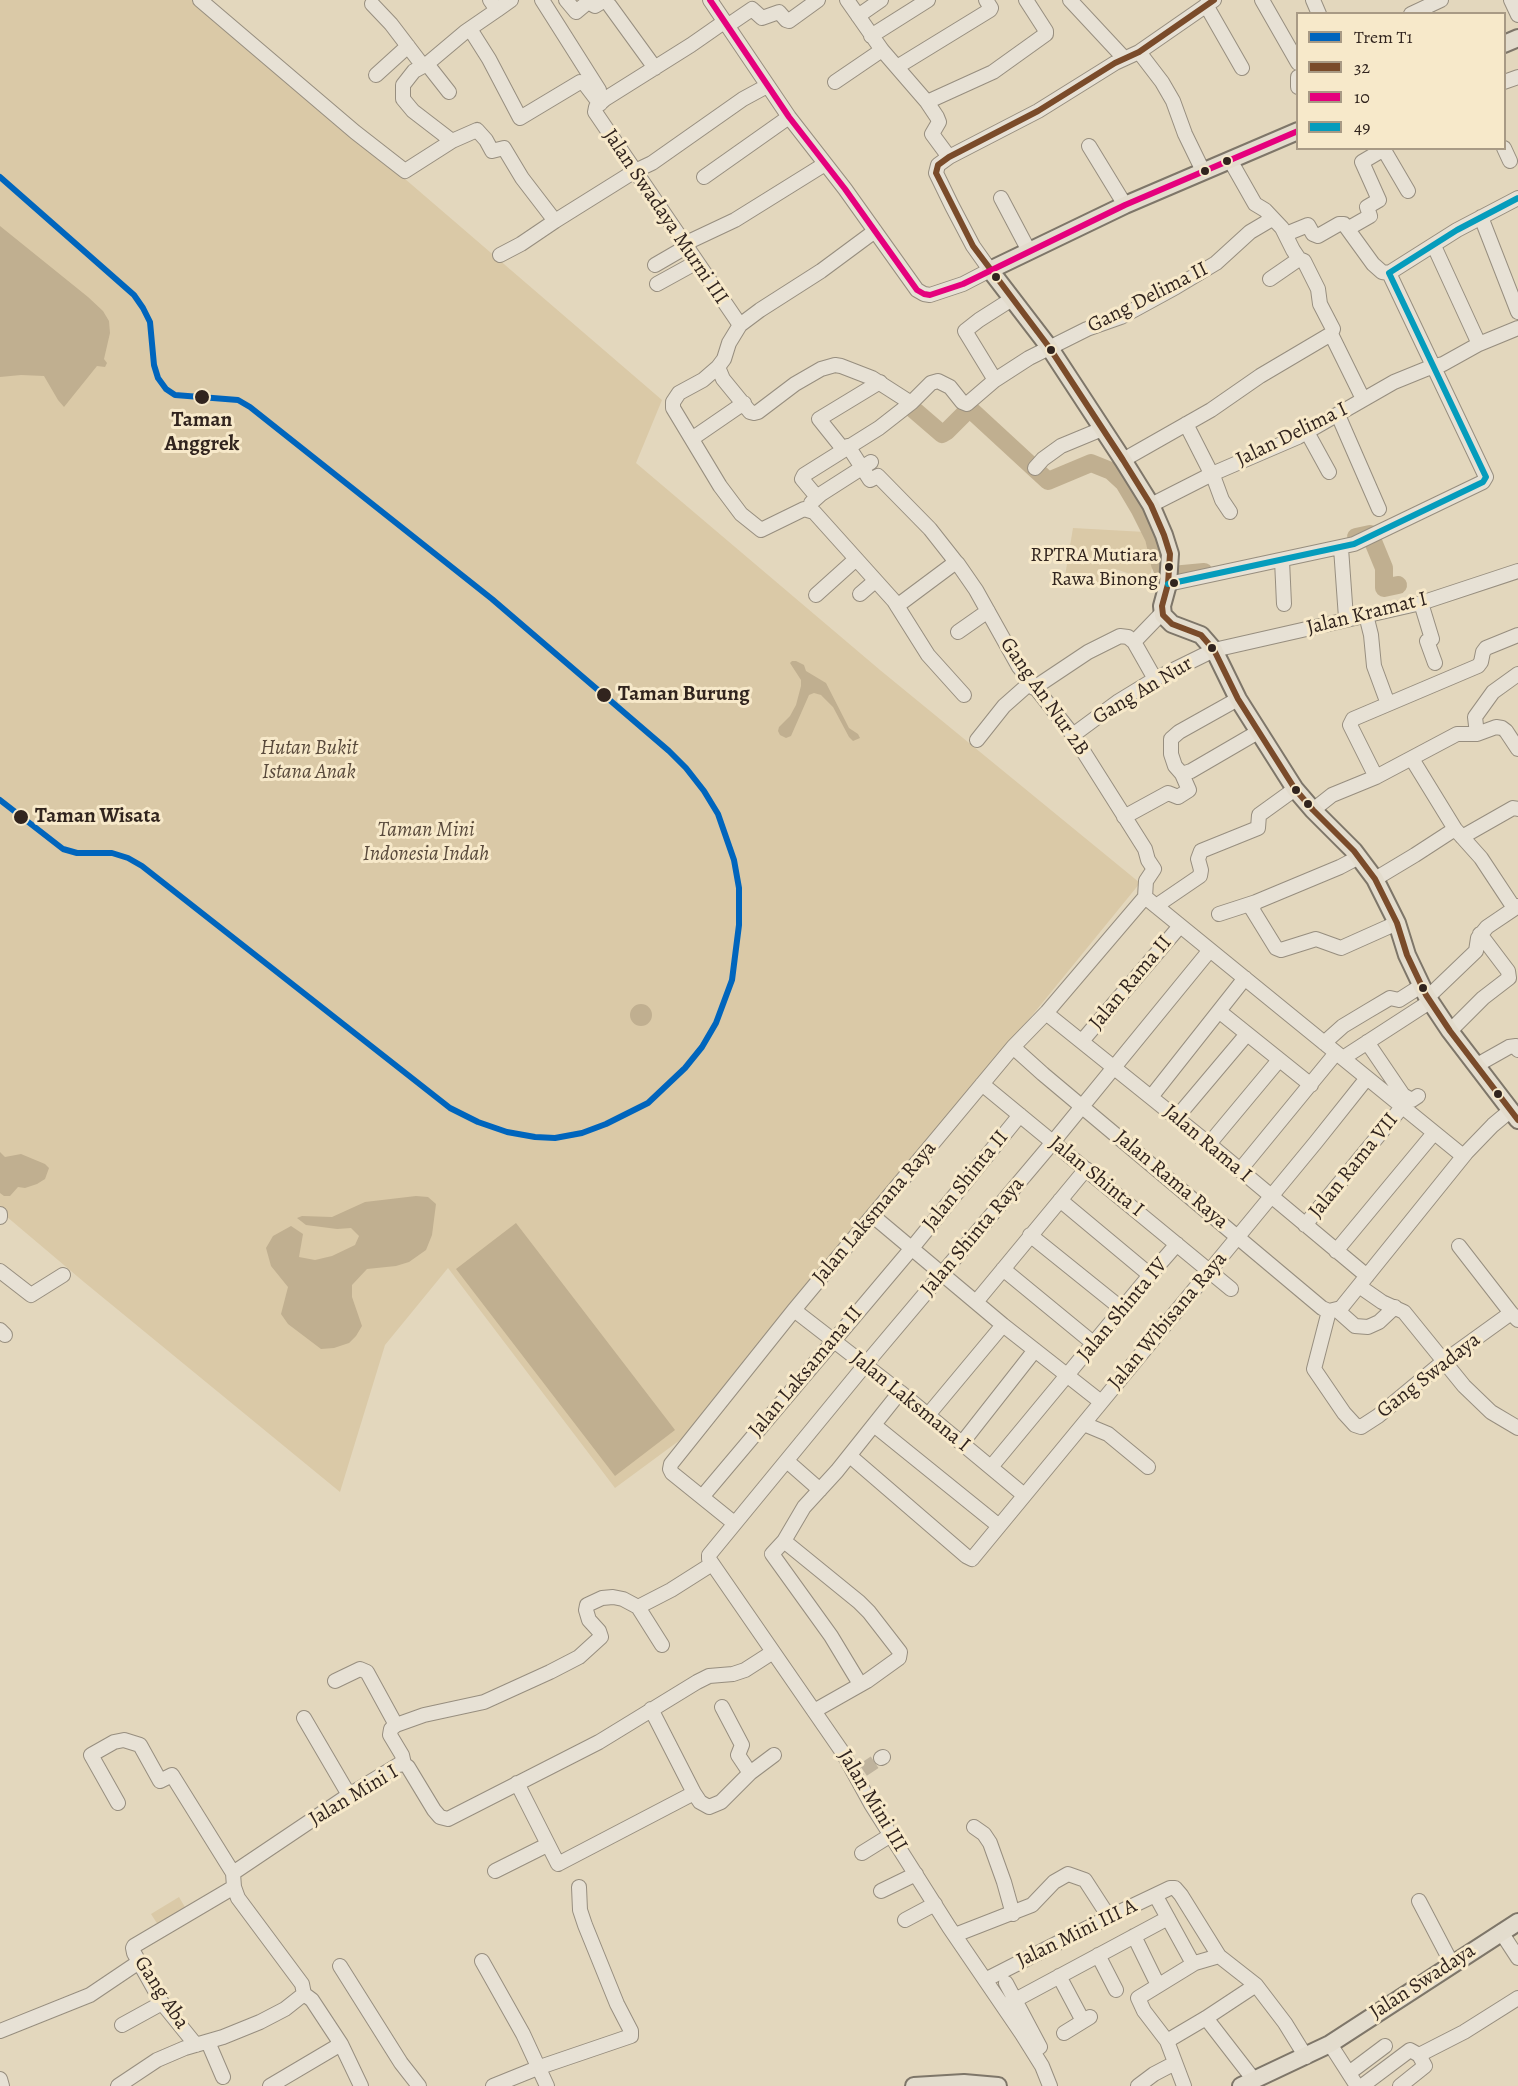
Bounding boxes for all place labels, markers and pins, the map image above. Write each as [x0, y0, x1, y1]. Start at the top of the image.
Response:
unlabelled marker [1221, 155, 1233, 167]
unlabelled marker [1199, 165, 1211, 177]
unlabelled marker [990, 271, 1002, 283]
unlabelled marker [1045, 344, 1057, 356]
marker: Taman Anggrek [193, 388, 211, 406]
place label: Taman Anggrek [165, 408, 239, 458]
place label: RPTRA Mutiara Rawa Binong [1030, 544, 1158, 591]
marker: RPTRA Mutiara Rawa Binong [1163, 561, 1175, 573]
unlabelled marker [1168, 577, 1180, 589]
unlabelled marker [1206, 642, 1218, 654]
place label: Taman Burung [618, 682, 750, 708]
marker: Taman Burung [595, 686, 613, 704]
unlabelled marker [1290, 784, 1302, 796]
unlabelled marker [1302, 798, 1314, 810]
place label: Taman Wisata [35, 804, 161, 830]
marker: Taman Wisata [12, 808, 30, 826]
unlabelled marker [1417, 982, 1429, 994]
unlabelled marker [1492, 1088, 1504, 1100]

